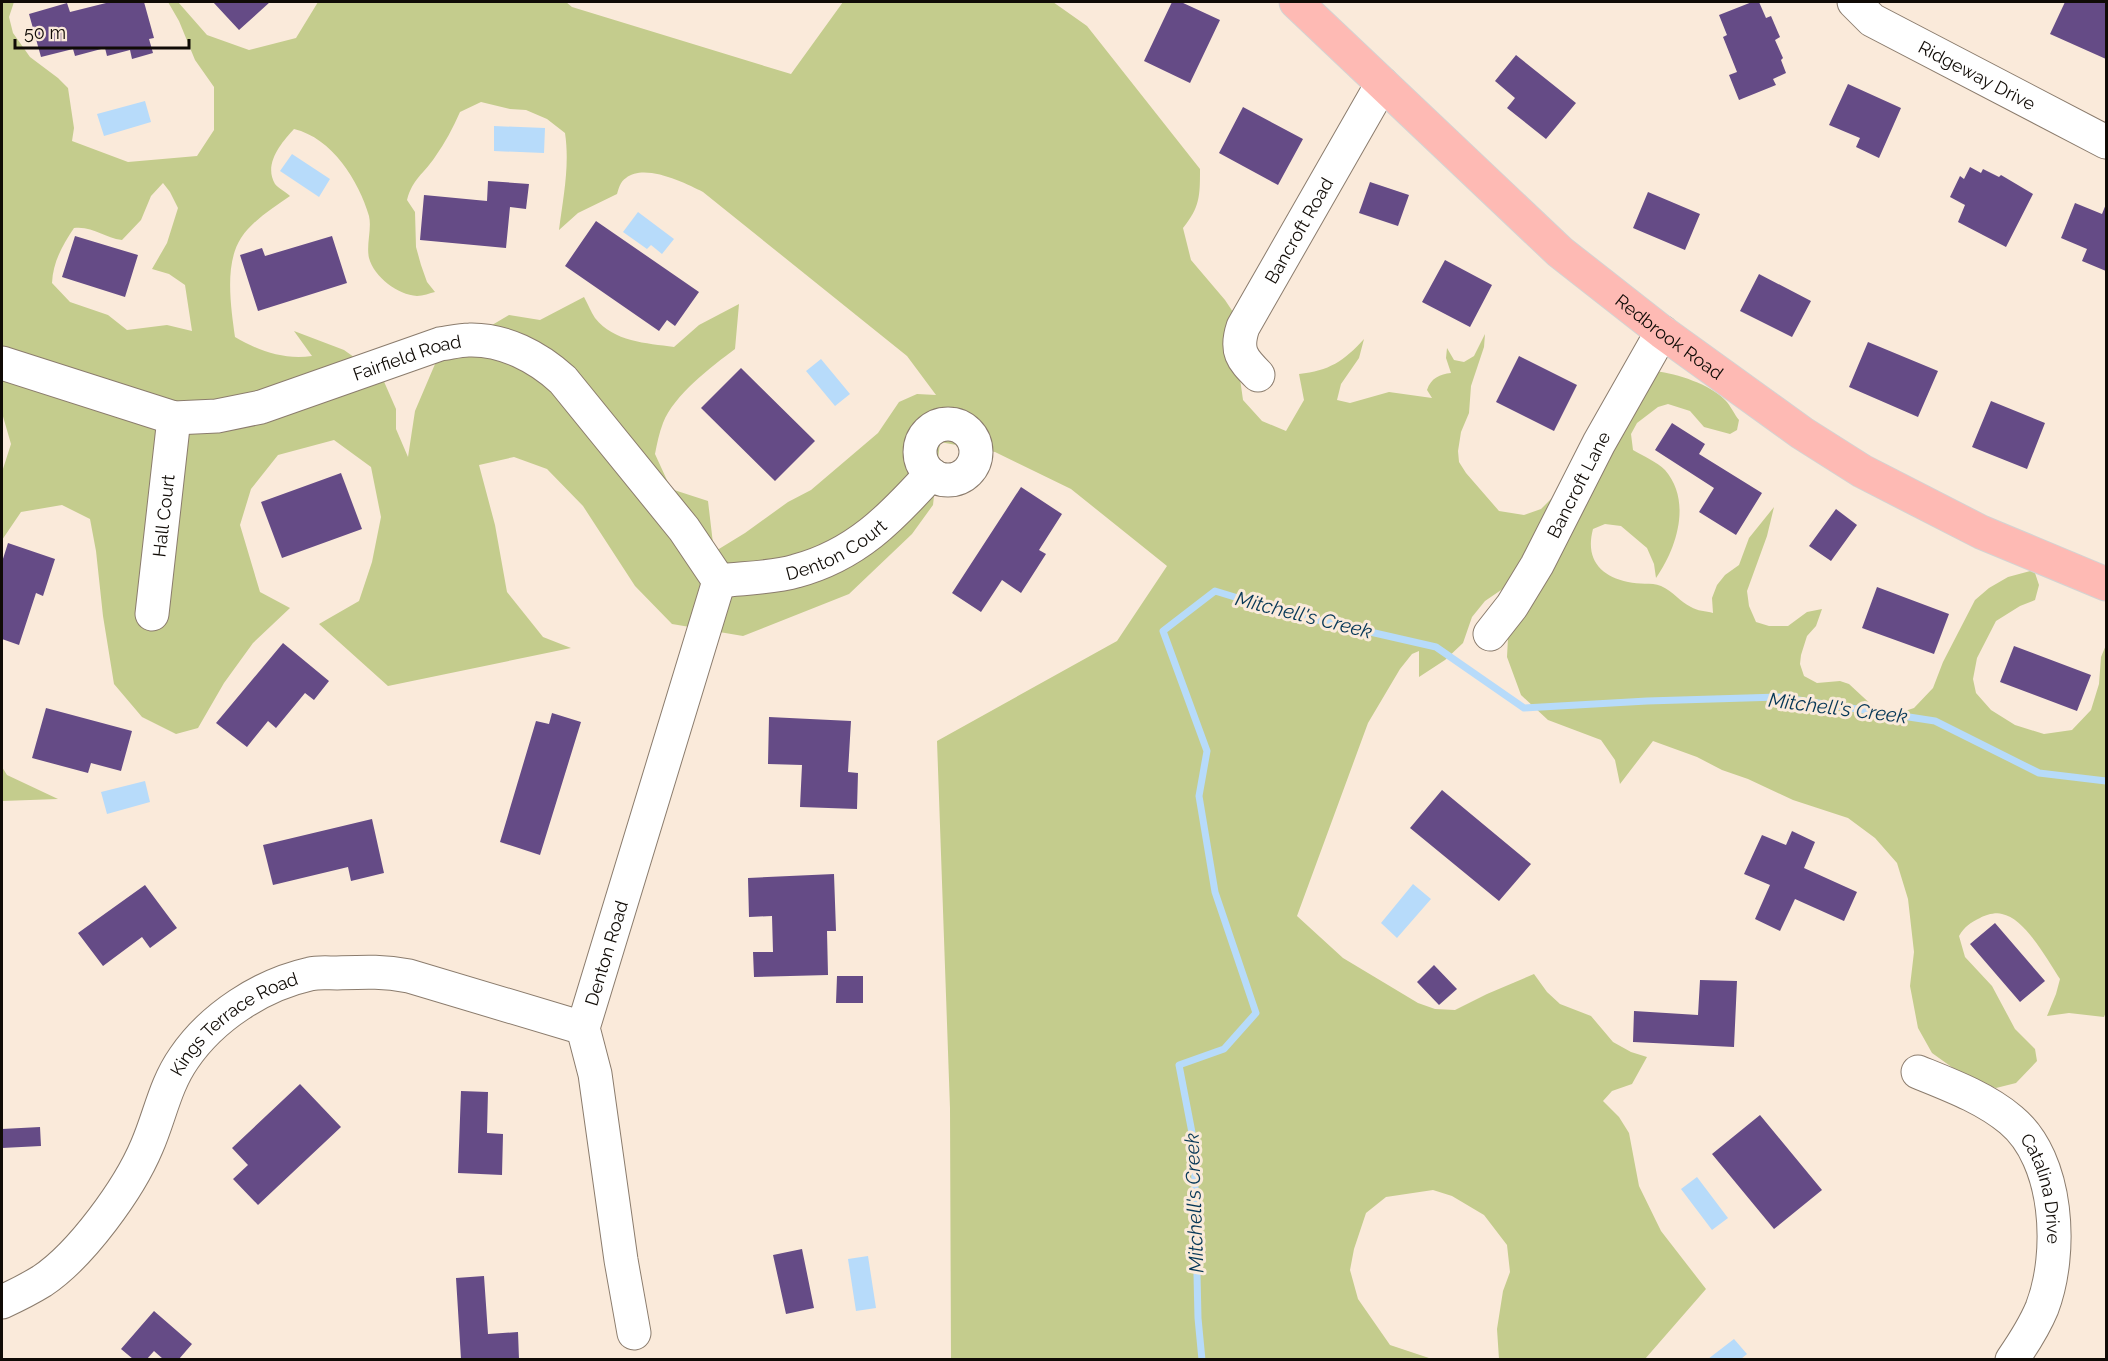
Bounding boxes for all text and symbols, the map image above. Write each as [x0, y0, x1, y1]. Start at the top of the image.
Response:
scale bar [15, 12, 189, 50]
text: 50 m [24, 22, 66, 43]
street label: Ridgeway Drive [1915, 36, 2040, 114]
street label: Bancroft Road [1260, 174, 1337, 287]
street label: Redbrook Road [1612, 289, 1728, 383]
street label: Fairfield Road [350, 330, 463, 384]
street label: Bancroft Lane [1542, 427, 1614, 541]
street label: Hall Court [148, 473, 178, 558]
street label: Denton Court [783, 515, 890, 584]
water label: Mitchell's Creek [1233, 586, 1375, 644]
water label: Mitchell's Creek [1767, 688, 1909, 728]
street label: Denton Road [580, 898, 632, 1008]
street label: Kings Terrace Road [165, 967, 300, 1079]
street label: Catalina Drive [2017, 1129, 2065, 1244]
water label: Mitchell's Creek [1180, 1132, 1208, 1273]

